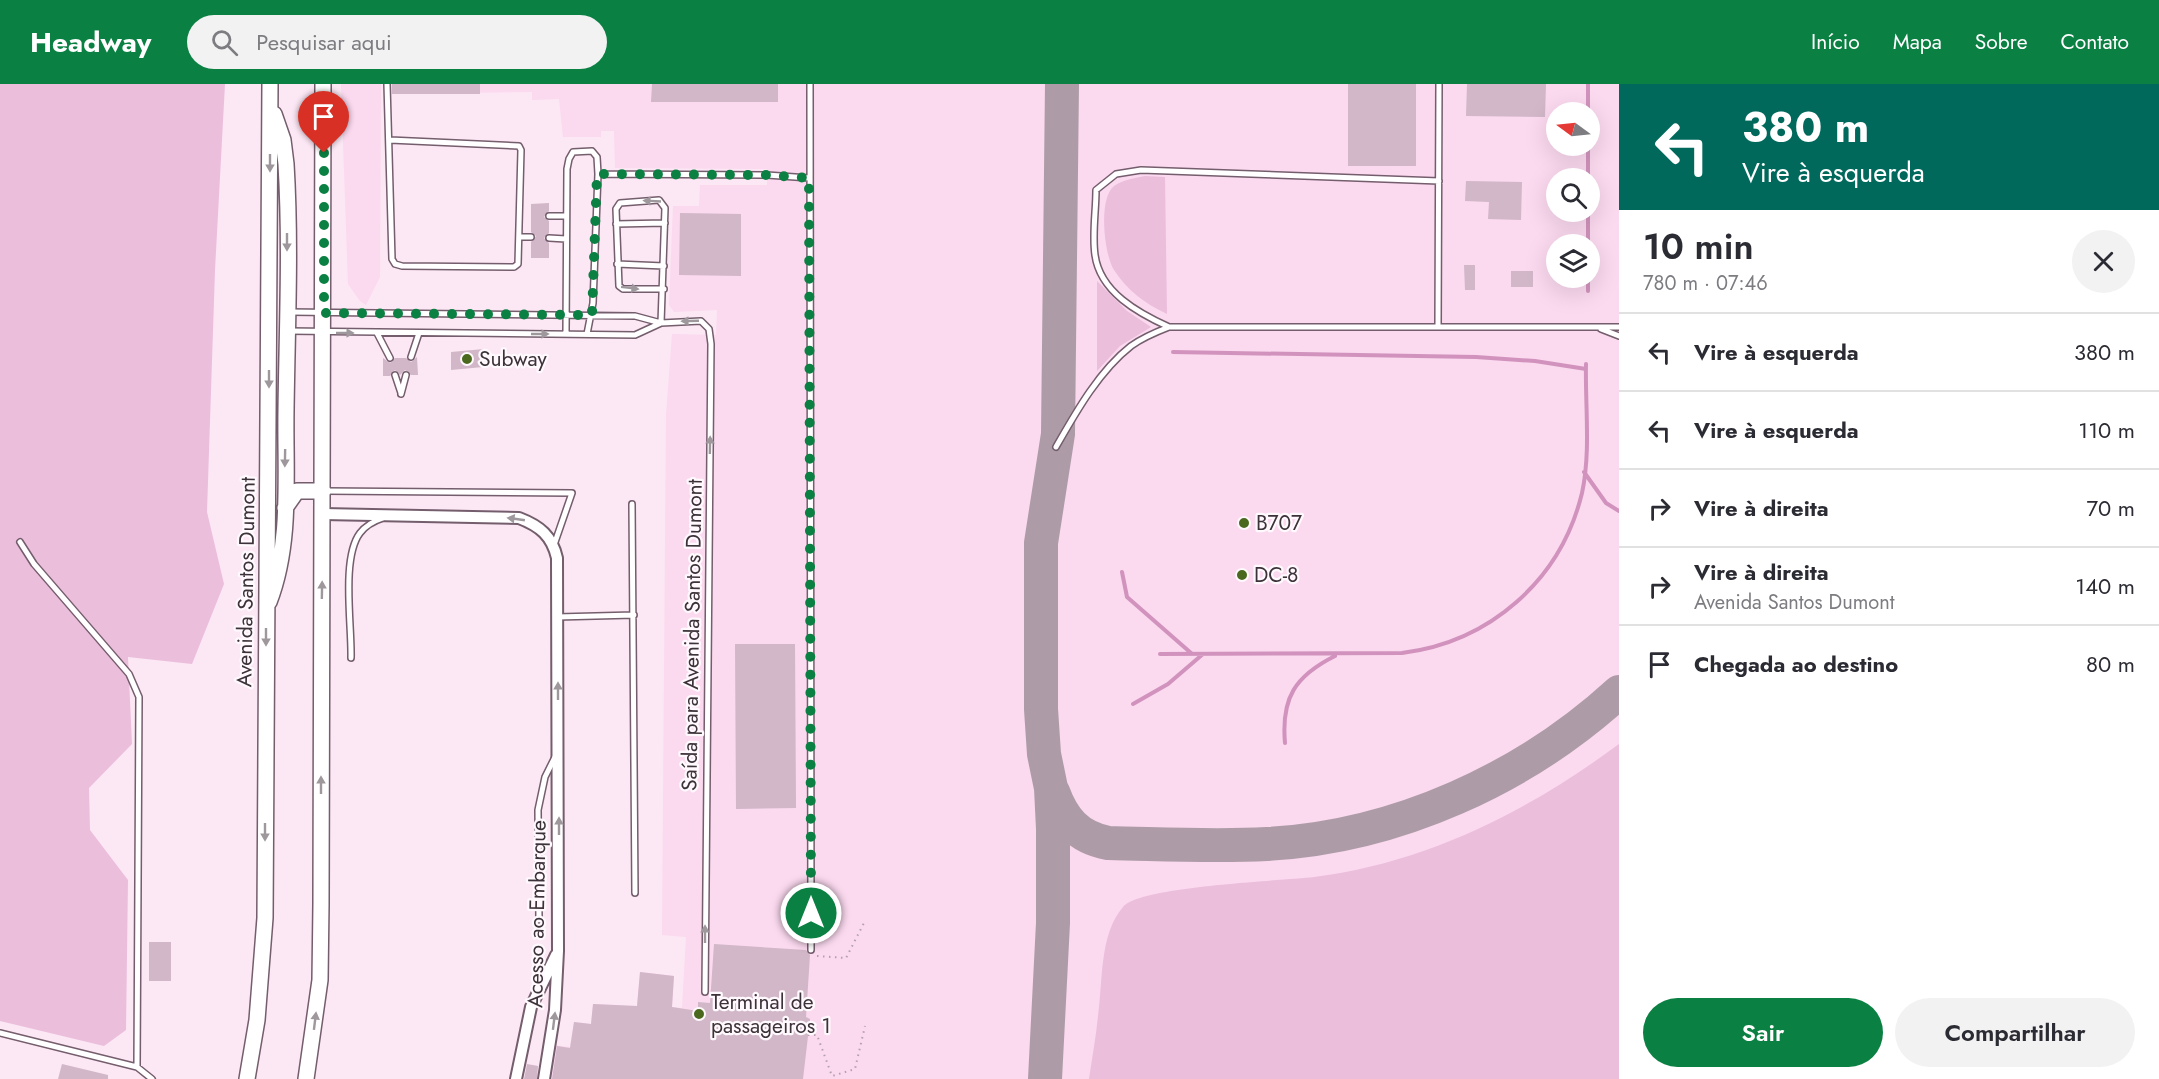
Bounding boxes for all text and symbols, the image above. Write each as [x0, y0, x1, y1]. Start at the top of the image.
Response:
search box [187, 15, 607, 69]
text: Headway [30, 22, 151, 63]
icon: search [208, 26, 241, 59]
text: Pesquisar aqui [256, 26, 392, 58]
text: Início [1811, 27, 1860, 57]
text: Mapa [1893, 27, 1942, 57]
text: Sobre [1975, 27, 2027, 57]
text: Contato [2060, 27, 2129, 57]
pin [298, 91, 349, 153]
text: 380 m [1742, 97, 1869, 158]
icon: arrive [307, 100, 340, 133]
north arrow [1546, 102, 1600, 156]
map controls [1546, 102, 1600, 288]
icon: left [1643, 108, 1721, 186]
text: Vire à esquerda [1742, 153, 1925, 192]
one-way arrow [265, 154, 275, 173]
button: search [1546, 168, 1600, 222]
one-way arrow [642, 196, 661, 206]
text: 10 min [1643, 220, 1754, 272]
button: close [2072, 230, 2135, 293]
one-way arrow [282, 233, 292, 252]
button: layers [1546, 234, 1600, 288]
text: 780 m · 07:46 [1643, 269, 1768, 298]
one-way arrow [621, 283, 640, 293]
one-way arrow [680, 316, 699, 326]
one-way arrow [336, 328, 355, 338]
one-way arrow [531, 329, 550, 339]
icon: left [1643, 336, 1676, 369]
text: Vire à esquerda [1694, 336, 1859, 368]
text: 380 m [2074, 336, 2135, 368]
place label: Subway [479, 344, 547, 374]
marker: Subway [460, 352, 474, 366]
one-way arrow [264, 370, 274, 389]
icon: left [1643, 414, 1676, 447]
text: Vire à esquerda [1694, 414, 1859, 446]
text: 110 m [2078, 414, 2135, 446]
one-way arrow [705, 435, 715, 454]
one-way arrow [280, 449, 290, 468]
street label: Avenida Santos Dumont [229, 476, 263, 688]
street label: Saída para Avenida Santos Dumont [674, 479, 710, 791]
icon: right [1643, 492, 1676, 525]
text: Vire à direita [1694, 492, 1829, 524]
text: 70 m [2086, 492, 2135, 524]
place label: B707 [1256, 508, 1302, 538]
one-way arrow [506, 515, 525, 524]
marker: B707 [1237, 516, 1251, 530]
text: Vire à direita [1694, 556, 1829, 588]
place label: DC-8 [1254, 560, 1299, 590]
marker: DC-8 [1235, 568, 1249, 582]
icon: right [1643, 570, 1676, 603]
text: 140 m [2075, 570, 2135, 602]
one-way arrow [317, 580, 327, 599]
text: Avenida Santos Dumont [1694, 588, 1895, 617]
one-way arrow [261, 628, 271, 647]
icon: arrive [1643, 648, 1676, 681]
text: Chegada ao destino [1694, 648, 1898, 680]
text: 80 m [2086, 648, 2135, 680]
one-way arrow [553, 682, 563, 701]
one-way arrow [316, 775, 326, 794]
one-way arrow [554, 817, 564, 836]
street label: Acesso ao Embarque [520, 820, 554, 1008]
one-way arrow [260, 823, 270, 842]
position arrow [779, 881, 843, 945]
one-way arrow [700, 924, 710, 943]
place label: Terminal de passageiros 1 [711, 987, 831, 1041]
button: Sair [1643, 998, 1883, 1067]
button: Compartilhar [1895, 998, 2135, 1067]
marker: Terminal de passageiros 1 [692, 1007, 706, 1021]
one-way arrow [310, 1012, 320, 1031]
one-way arrow [549, 1012, 558, 1031]

